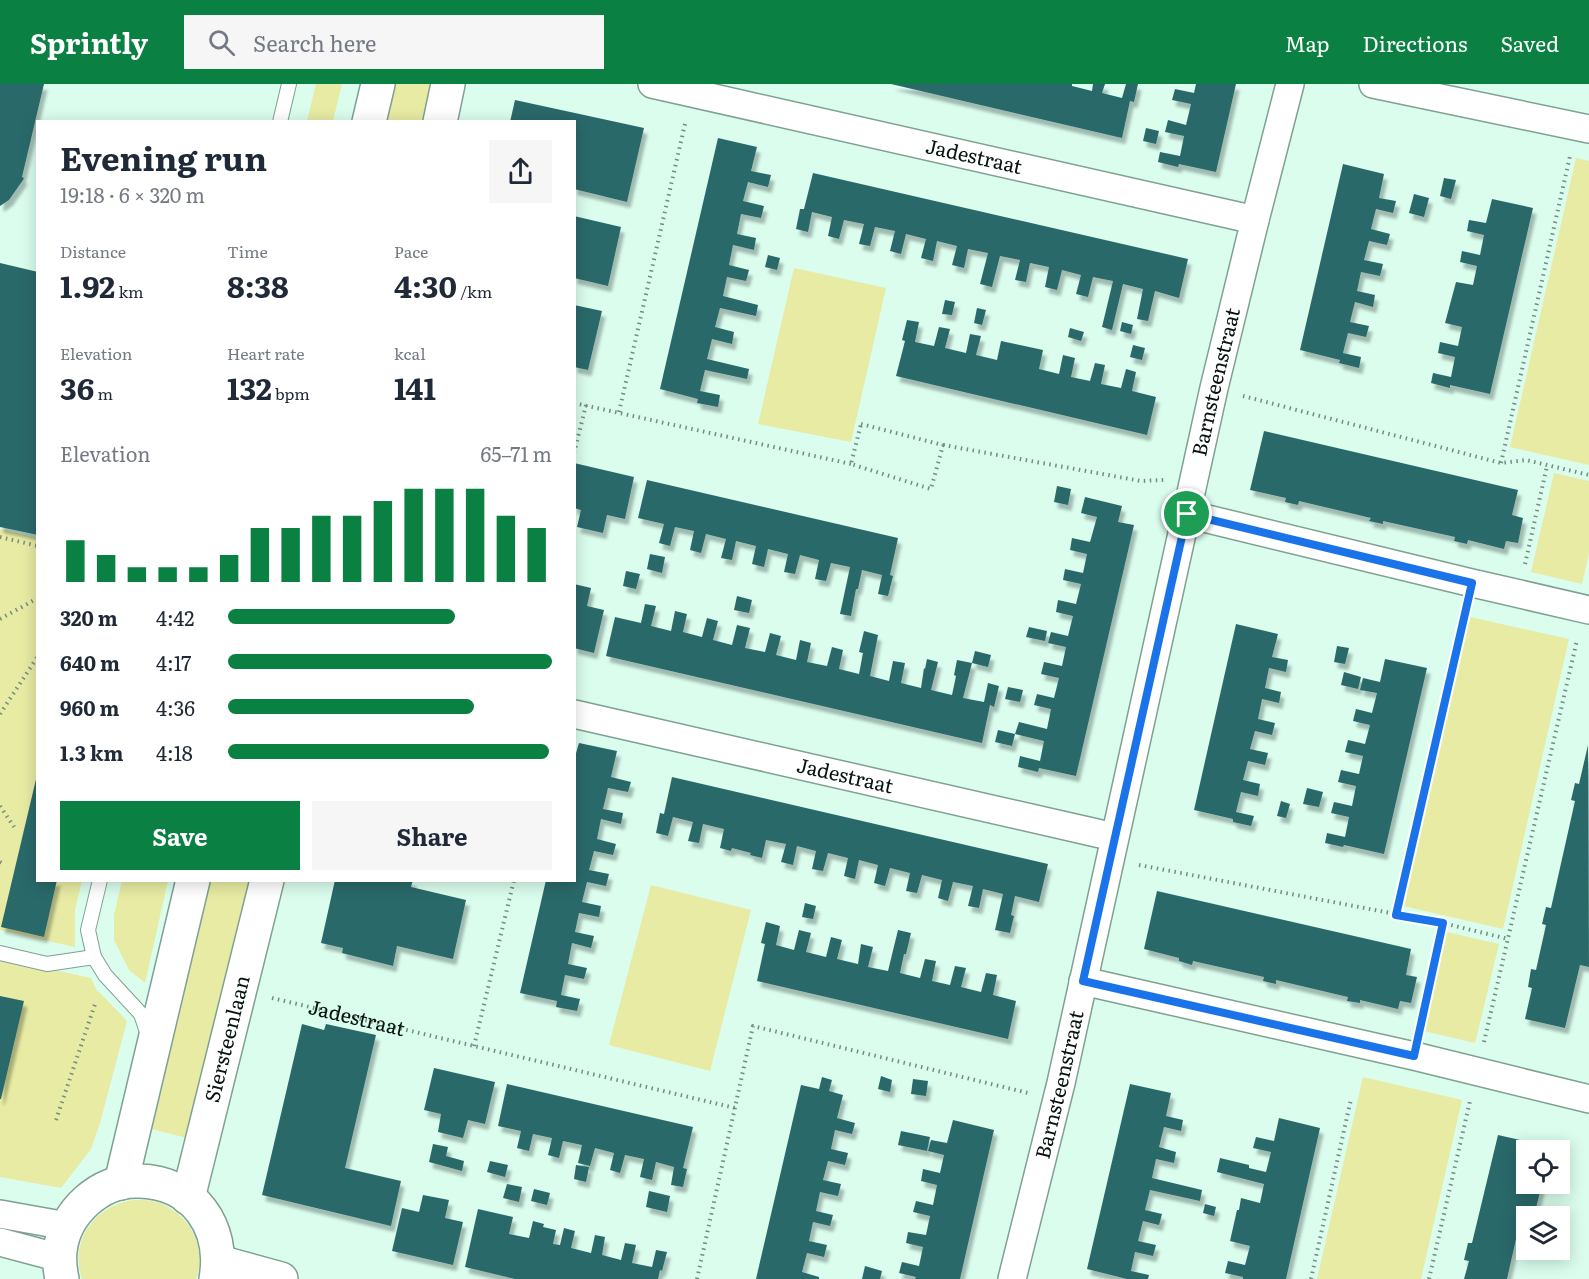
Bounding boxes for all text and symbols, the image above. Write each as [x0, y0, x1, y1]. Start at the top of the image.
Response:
search box [184, 15, 604, 69]
text: Sprintly [30, 21, 148, 63]
icon: search [205, 26, 238, 59]
text: Search here [253, 26, 376, 59]
text: Map [1285, 27, 1330, 58]
text: Directions [1363, 27, 1468, 58]
text: Saved [1501, 27, 1559, 58]
street label: Jadestraat [923, 129, 1026, 180]
text: Evening run [60, 132, 267, 181]
button: share [489, 140, 552, 203]
text: 19:18 · 6 × 320 m [60, 179, 205, 209]
text: Distance [60, 239, 126, 263]
text: Time [227, 239, 268, 263]
text: Pace [394, 239, 428, 263]
text: 1.92 [60, 263, 115, 307]
text: 8:38 [227, 263, 289, 307]
text: 4:30 [394, 263, 457, 307]
text: km [115, 279, 144, 303]
text: /km [457, 279, 492, 303]
street label: Barnsteenstraat [1182, 304, 1246, 459]
text: Elevation [60, 341, 132, 365]
text: Heart rate [227, 341, 305, 365]
text: kcal [394, 341, 426, 365]
text: 36 [60, 365, 94, 409]
text: 132 [227, 365, 272, 409]
text: 141 [394, 365, 436, 409]
text: m [94, 381, 113, 405]
text: bpm [272, 381, 310, 405]
text: Elevation [60, 438, 150, 468]
text: 65–71 m [481, 438, 552, 468]
pin [1161, 488, 1212, 539]
icon: arrive [1170, 497, 1203, 530]
text: 320 m [60, 602, 118, 632]
text: 4:42 [156, 602, 194, 632]
text: 640 m [60, 647, 120, 677]
text: 4:17 [156, 647, 191, 677]
text: 960 m [60, 692, 119, 722]
text: 4:36 [156, 692, 195, 722]
text: 1.3 km [60, 737, 123, 767]
text: 4:18 [156, 737, 193, 767]
street label: Jadestraat [794, 748, 897, 799]
button: Save [60, 801, 300, 870]
button: Share [312, 801, 552, 870]
street label: Siersteenlaan [195, 972, 256, 1105]
street label: Jadestraat [306, 990, 408, 1042]
street label: Barnsteenstraat [1026, 1007, 1090, 1162]
map controls [1516, 1140, 1570, 1260]
button: locate [1516, 1140, 1570, 1194]
button: layers [1516, 1206, 1570, 1260]

